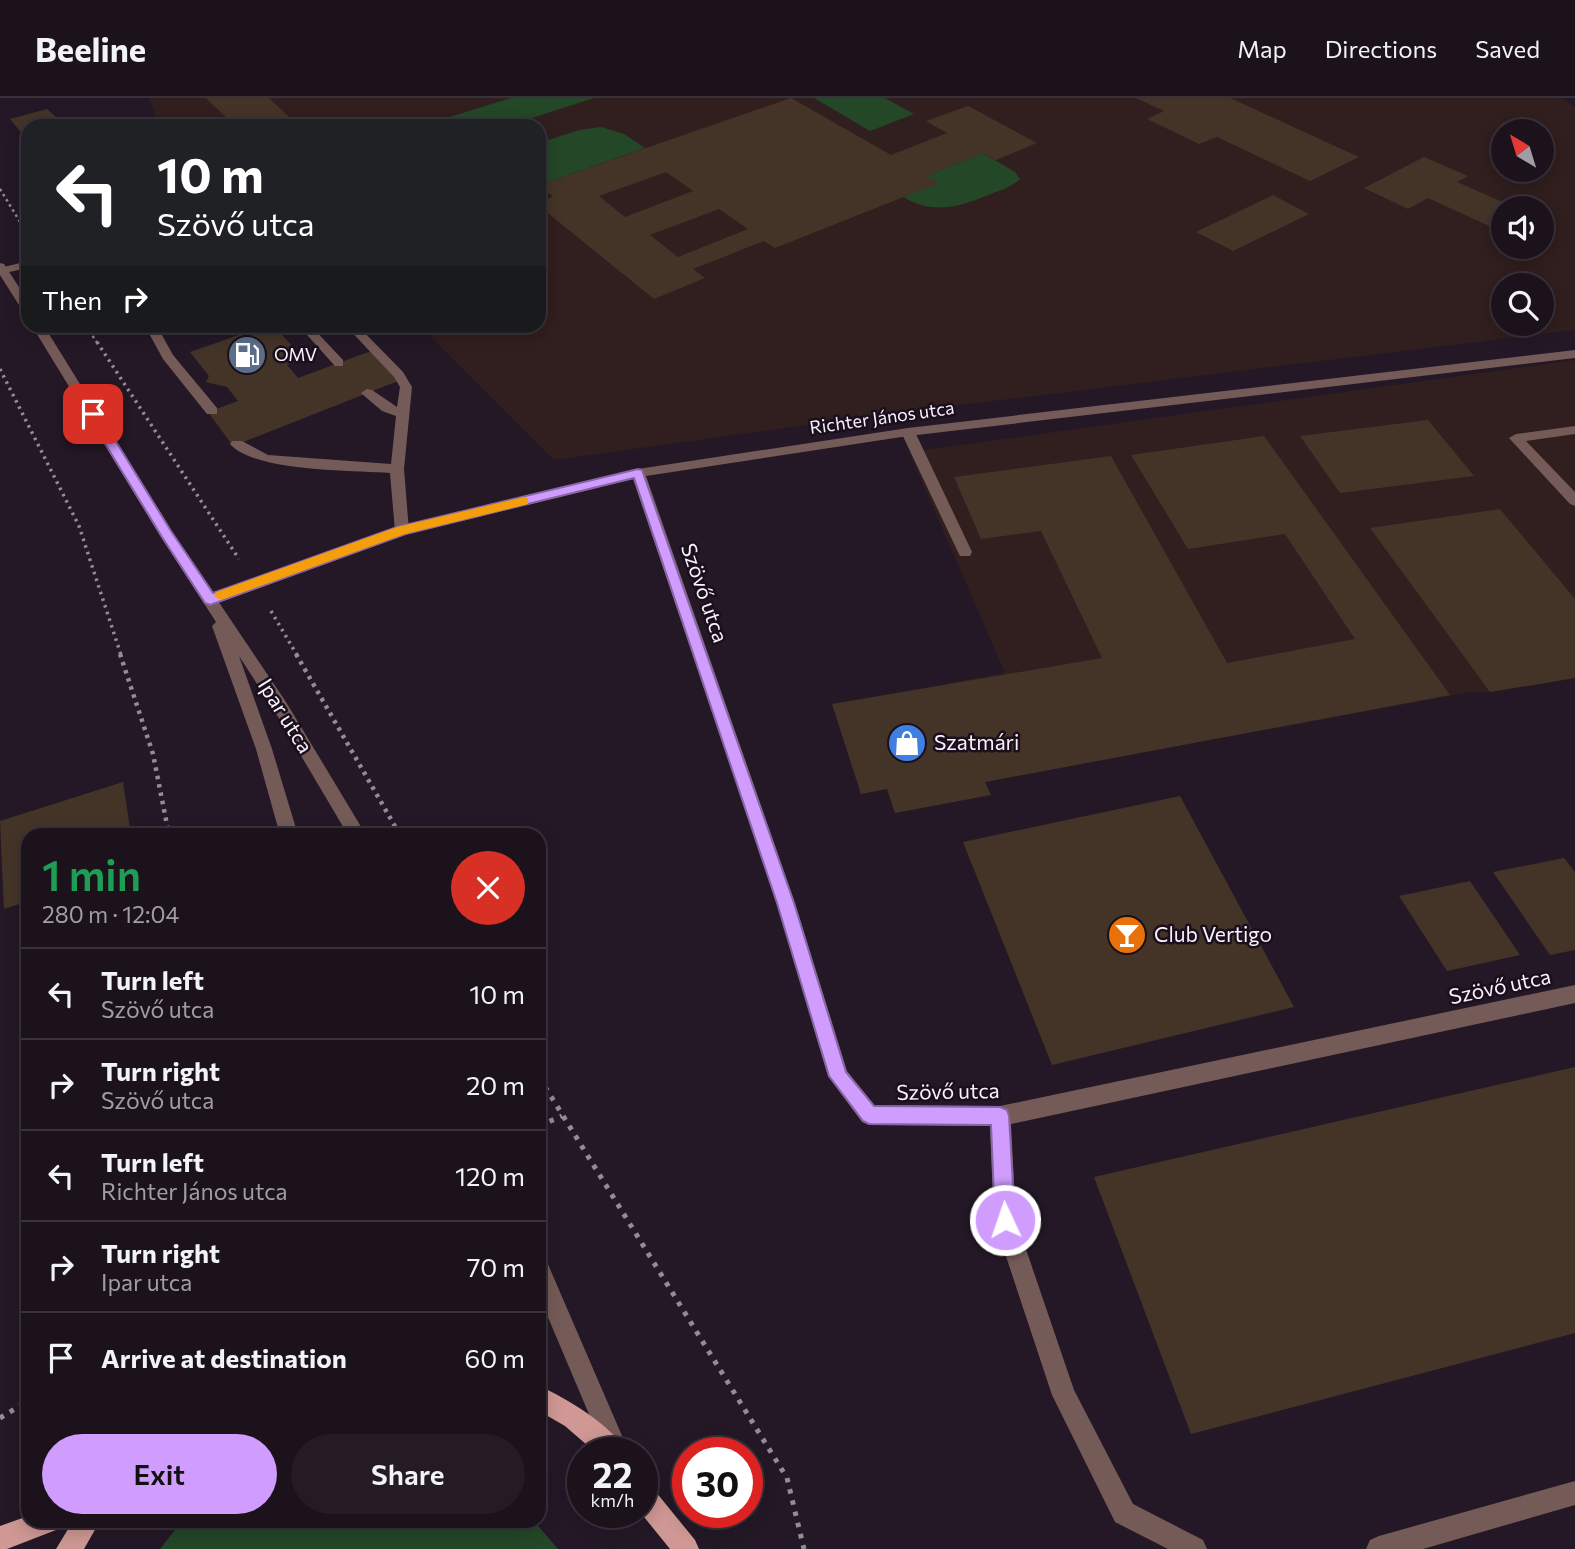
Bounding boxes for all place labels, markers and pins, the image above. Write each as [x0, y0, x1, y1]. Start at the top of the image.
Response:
fuel station icon: OMV [226, 334, 268, 376]
place label: OMV [274, 343, 317, 365]
pin [63, 384, 123, 444]
shop icon: Szatmári [886, 722, 928, 764]
place label: Szatmári [934, 729, 1019, 754]
bar icon: Club Vertigo [1106, 914, 1148, 956]
place label: Club Vertigo [1154, 921, 1272, 946]

